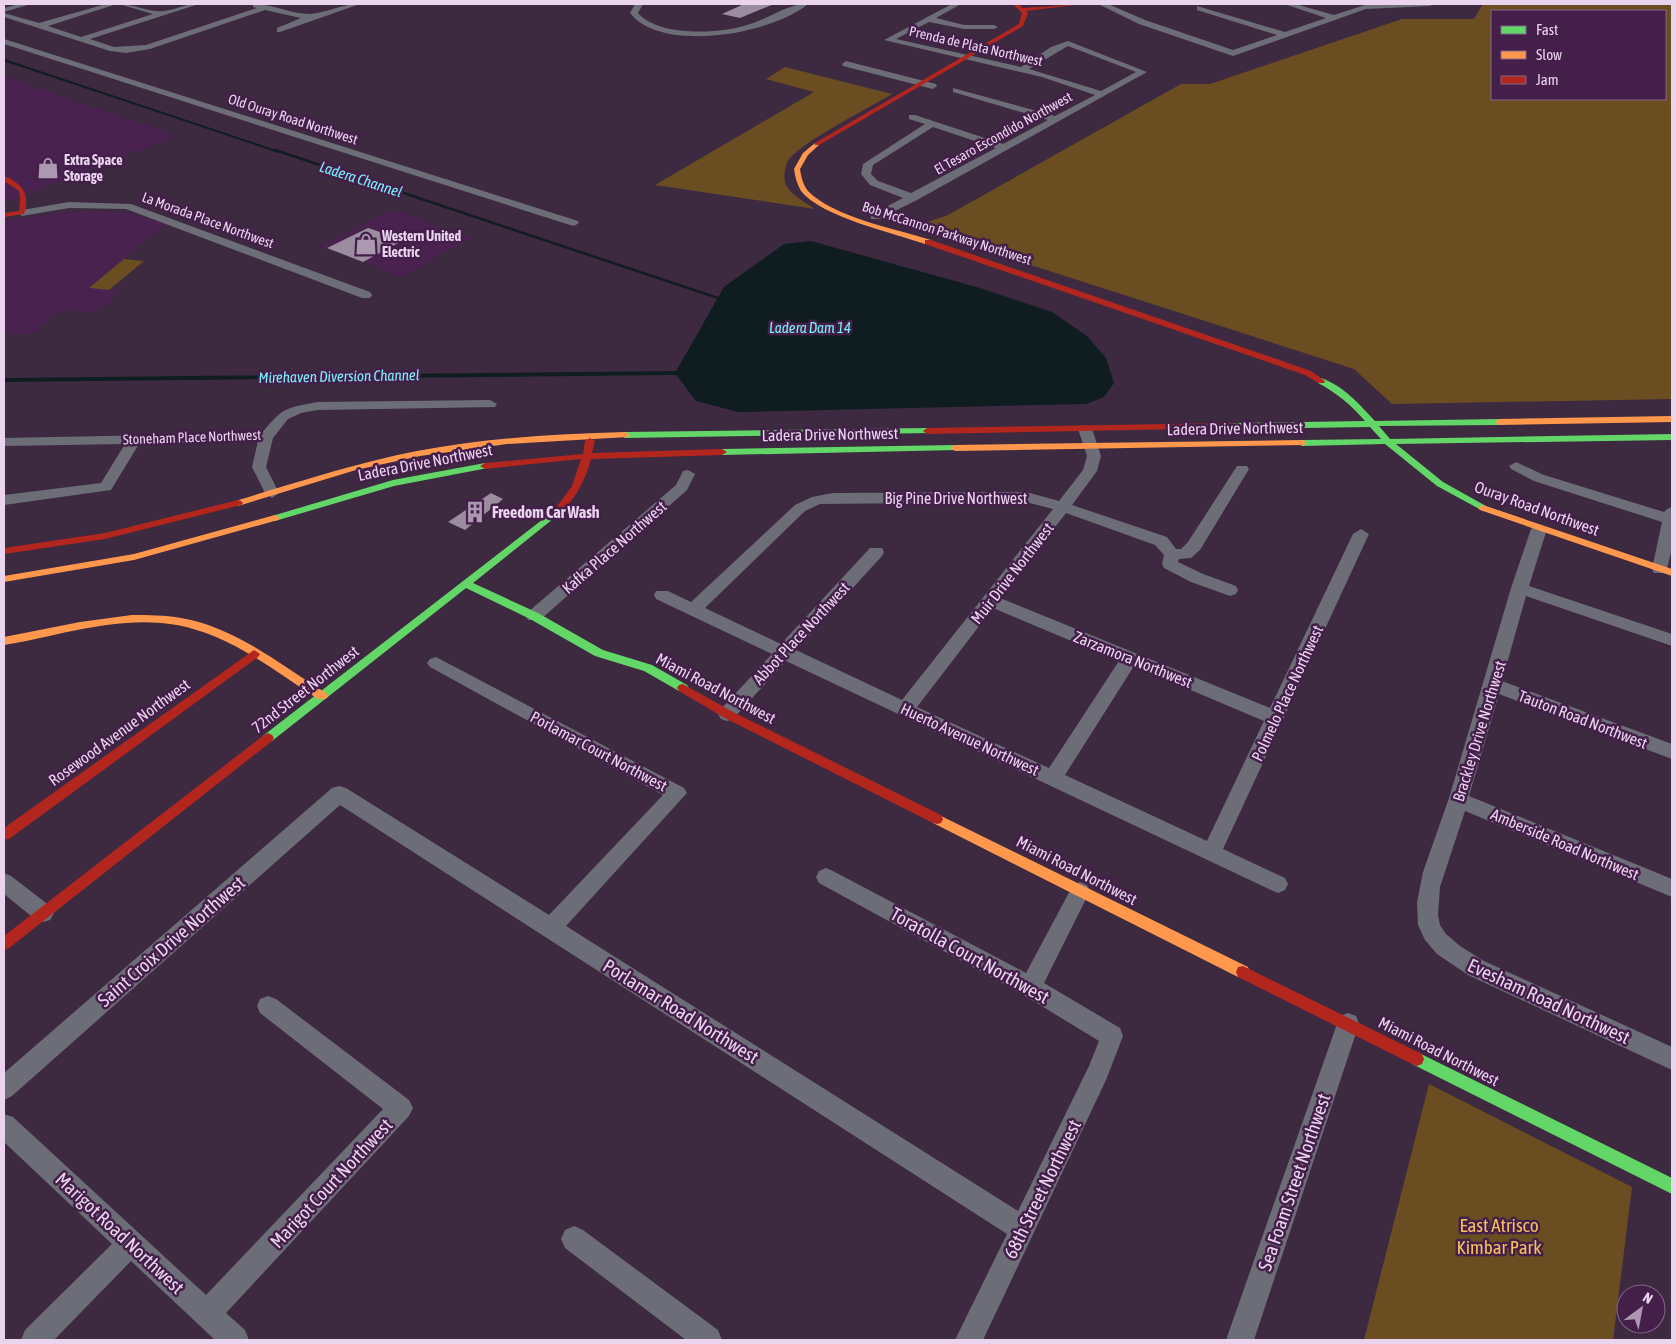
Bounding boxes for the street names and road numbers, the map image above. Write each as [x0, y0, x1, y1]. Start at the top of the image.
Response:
street label: Prenda de Plata Northwest [908, 23, 1044, 69]
street label: El Tesaro Escondido Northwest [931, 88, 1075, 178]
street label: Old Ouray Road Northwest [226, 91, 360, 147]
street label: La Morada Place Northwest [140, 189, 276, 251]
street label: Bob McCannon Parkway Northwest [860, 198, 1034, 268]
street label: Ladera Drive Northwest [1167, 418, 1304, 438]
street label: Ladera Drive Northwest [762, 424, 899, 444]
street label: Stoneham Place Northwest [122, 427, 262, 447]
street label: Ladera Drive Northwest [356, 440, 494, 484]
street label: Ouray Road Northwest [1472, 477, 1602, 540]
street label: Big Pine Drive Northwest [885, 489, 1028, 508]
street label: Kafka Place Northwest [558, 497, 670, 597]
street label: Muir Drive Northwest [967, 519, 1057, 627]
street label: Abbot Place Northwest [749, 578, 853, 688]
street label: Polmelo Place Northwest [1248, 622, 1327, 764]
street label: Zarzamora Northwest [1071, 627, 1195, 691]
street label: 72nd Street Northwest [248, 641, 362, 736]
street label: Miami Road Northwest [653, 649, 779, 727]
street label: Brackley Drive Northwest [1449, 658, 1510, 804]
street label: Rosewood Avenue Northwest [45, 675, 193, 789]
street label: Tauton Road Northwest [1516, 686, 1650, 752]
street label: Huerto Avenue Northwest [898, 699, 1042, 779]
street label: Porlamar Court Northwest [528, 707, 671, 795]
street label: Amberside Road Northwest [1488, 805, 1642, 883]
street label: Miami Road Northwest [1014, 832, 1141, 908]
street label: Saint Croix Drive Northwest [93, 871, 249, 1011]
street label: Toratolla Court Northwest [887, 902, 1053, 1008]
street label: Porlamar Road Northwest [599, 954, 763, 1068]
street label: Evesham Road Northwest [1464, 954, 1634, 1048]
street label: Miami Road Northwest [1376, 1013, 1503, 1089]
street label: Sea Foam Street Northwest [1253, 1091, 1335, 1273]
street label: Marigot Court Northwest [265, 1114, 397, 1252]
street label: 68th Street Northwest [999, 1116, 1085, 1262]
street label: Marigot Road Northwest [51, 1168, 189, 1298]

